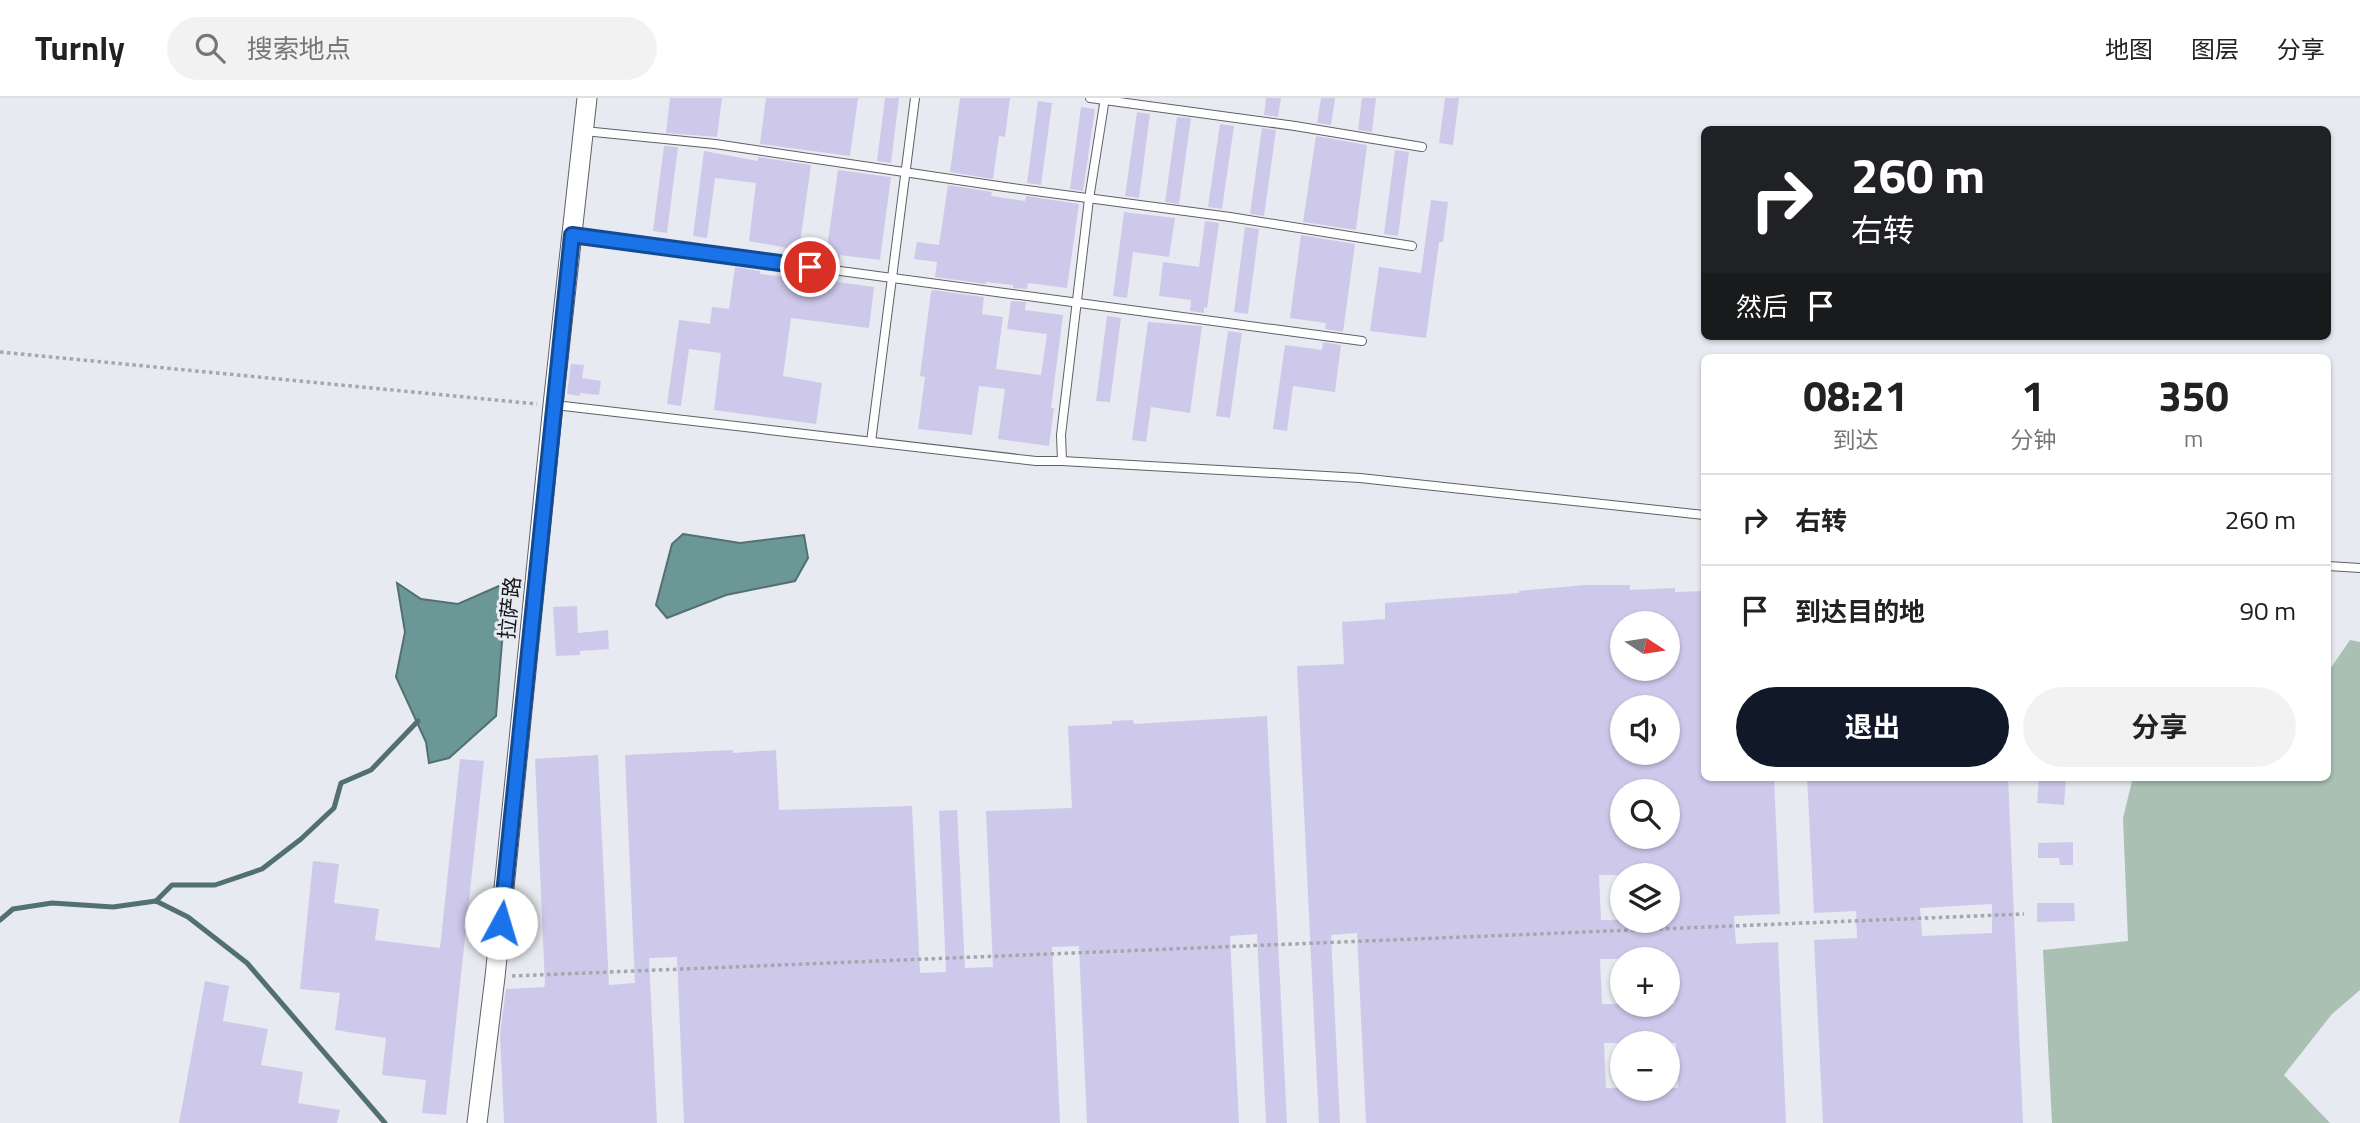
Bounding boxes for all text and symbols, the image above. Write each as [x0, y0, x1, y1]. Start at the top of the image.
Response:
search box [167, 17, 657, 80]
text: Turnly [35, 23, 125, 73]
icon: search [191, 29, 229, 67]
text: 搜索地点 [247, 29, 351, 68]
text: 地图 [2105, 31, 2153, 67]
text: 图层 [2191, 31, 2239, 67]
text: 分享 [2277, 31, 2325, 67]
text: 260 m [1851, 137, 1985, 212]
icon: right [1736, 154, 1827, 245]
text: 右转 [1851, 206, 1915, 254]
pin [780, 237, 840, 297]
icon: arrive [791, 248, 829, 286]
text: 然后 [1736, 287, 1788, 326]
icon: arrive [1802, 287, 1840, 325]
text: 08:21 [1803, 363, 1908, 427]
text: 1 [2021, 363, 2045, 427]
text: 350 [2158, 363, 2229, 427]
text: m [2184, 421, 2203, 456]
text: 到达 [1833, 422, 1879, 457]
text: 分钟 [2010, 422, 2056, 457]
text: 260 m [2225, 500, 2296, 539]
icon: right [1736, 501, 1774, 539]
text: 右转 [1795, 501, 1847, 540]
street label: 拉萨路 [490, 575, 528, 641]
text: 90 m [2239, 591, 2296, 630]
icon: arrive [1736, 592, 1774, 630]
text: 到达目的地 [1795, 592, 1925, 631]
north arrow [1610, 611, 1680, 681]
map controls [1610, 611, 1680, 1101]
button: 退出 [1736, 687, 2009, 767]
button: 分享 [2023, 687, 2296, 767]
button: sound [1610, 695, 1680, 765]
button: search [1610, 779, 1680, 849]
button: layers [1610, 863, 1680, 933]
position arrow [464, 886, 538, 960]
button: + [1610, 947, 1680, 1017]
button: − [1610, 1031, 1680, 1101]

